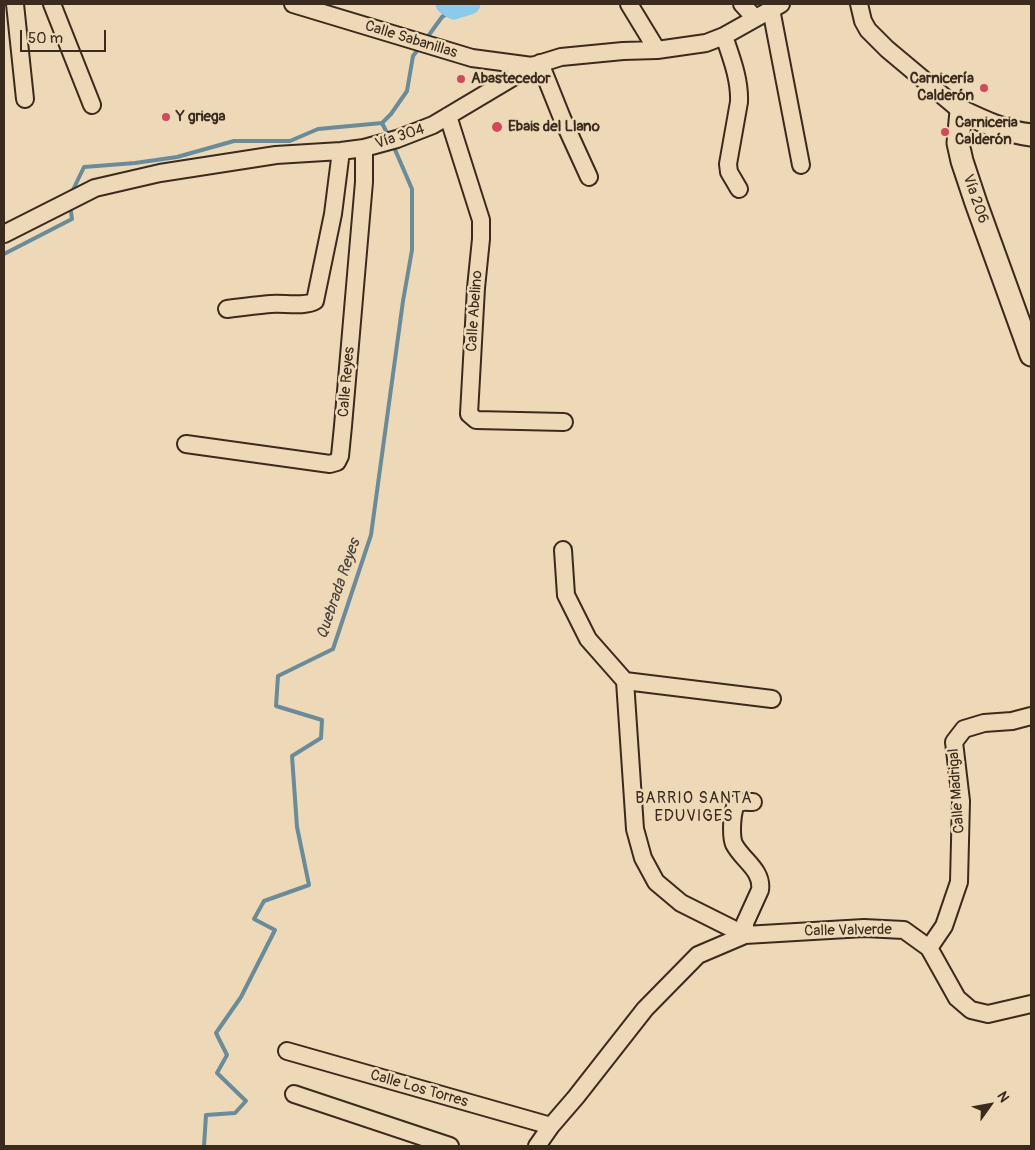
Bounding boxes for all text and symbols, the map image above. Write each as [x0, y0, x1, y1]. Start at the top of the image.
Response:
street label: Calle Sabanillas [363, 17, 459, 63]
scale bar [22, 20, 109, 52]
text: 50 m [28, 29, 63, 48]
place label: Abastecedor [471, 70, 551, 88]
place label: Carnicería Calderón [910, 70, 974, 105]
marker: Abastecedor [455, 73, 467, 85]
marker: Carnicería Calderón [978, 82, 990, 94]
place label: Y griega [176, 108, 225, 126]
marker: Y griega [160, 111, 172, 123]
place label: Carniceria Calderón [955, 114, 1018, 149]
place label: Ebais del Llano [508, 118, 600, 136]
marker: Ebais del Llano [490, 120, 504, 134]
street label: Vía 304 [373, 121, 427, 153]
marker: Carniceria Calderón [939, 126, 951, 138]
street label: Vía 206 [958, 172, 992, 226]
street label: Calle Abelino [463, 270, 487, 352]
street label: Calle Reyes [335, 346, 359, 418]
water label: Quebrada Reyes [313, 537, 365, 641]
street label: Calle Madrigal [945, 748, 969, 834]
district label: BARRIO SANTA EDUVIGES [634, 789, 754, 827]
street label: Calle Valverde [804, 921, 892, 941]
street label: Calle Los Torres [368, 1066, 470, 1112]
north arrow [965, 1080, 1015, 1130]
text: N [993, 1088, 1013, 1105]

